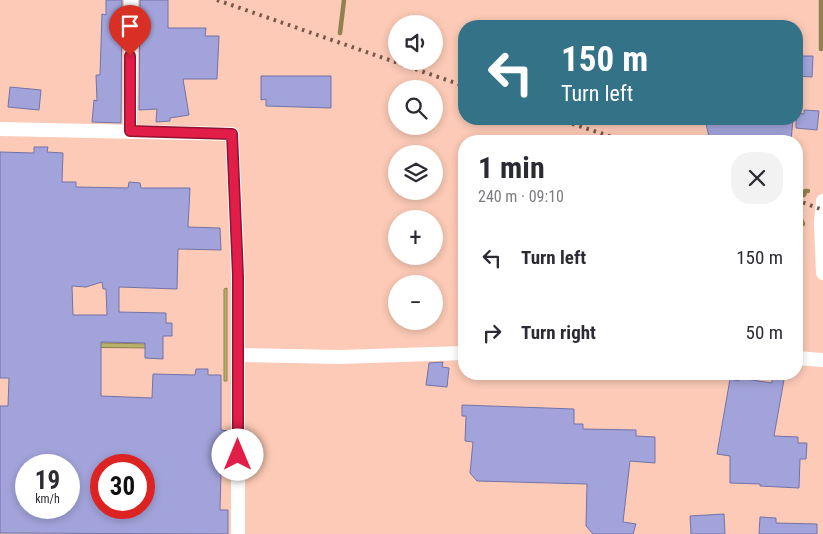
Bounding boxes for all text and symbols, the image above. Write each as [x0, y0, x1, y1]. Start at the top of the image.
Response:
pin [109, 5, 151, 56]
icon: arrive [116, 12, 144, 40]
map controls [388, 15, 443, 330]
button: sound [388, 15, 443, 70]
text: 150 m [561, 39, 648, 80]
icon: left [478, 40, 543, 105]
button: search [388, 80, 443, 135]
text: Turn left [561, 81, 633, 106]
button: layers [388, 145, 443, 200]
text: 1 min [478, 150, 545, 185]
button: close [731, 152, 783, 204]
text: 240 m · 09:10 [478, 187, 564, 206]
button: + [388, 210, 443, 265]
icon: left [478, 244, 506, 272]
text: Turn left [521, 246, 586, 269]
text: 150 m [736, 246, 783, 269]
button: − [388, 275, 443, 330]
icon: right [478, 319, 506, 347]
text: Turn right [521, 321, 596, 344]
text: 50 m [746, 321, 783, 344]
position arrow [211, 428, 263, 480]
speed limit sign: 30 [90, 454, 155, 519]
text: 19 [35, 466, 60, 495]
text: km/h [35, 492, 60, 506]

